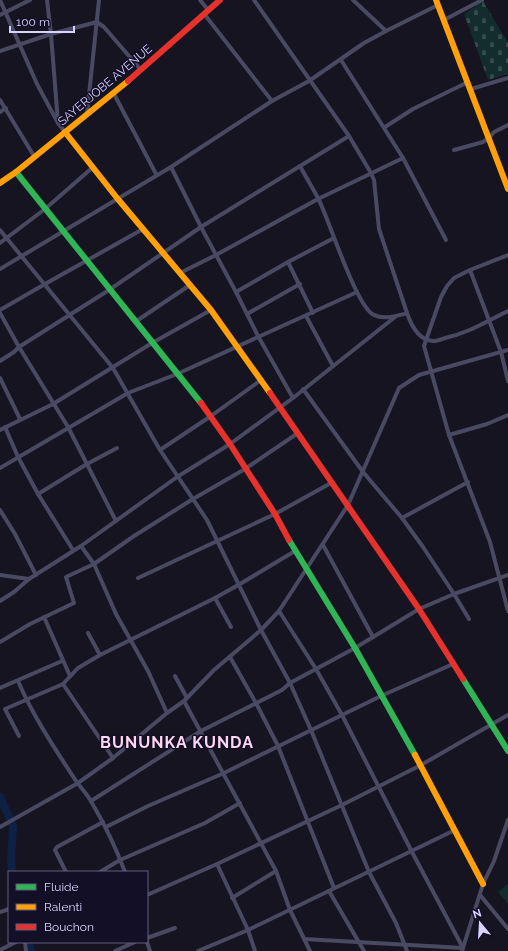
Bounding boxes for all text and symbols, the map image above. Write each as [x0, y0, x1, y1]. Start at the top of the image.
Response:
scale bar [10, 8, 74, 34]
text: 100 m [16, 15, 50, 29]
street label: SAYERJOBE AVENUE [55, 42, 155, 128]
district label: BUNUNKA KUNDA [100, 733, 254, 752]
legend [8, 871, 148, 943]
text: Fluide [44, 880, 79, 894]
text: Ralenti [44, 900, 82, 914]
north arrow [460, 903, 500, 943]
text: N [471, 906, 483, 921]
text: Bouchon [44, 920, 94, 934]

